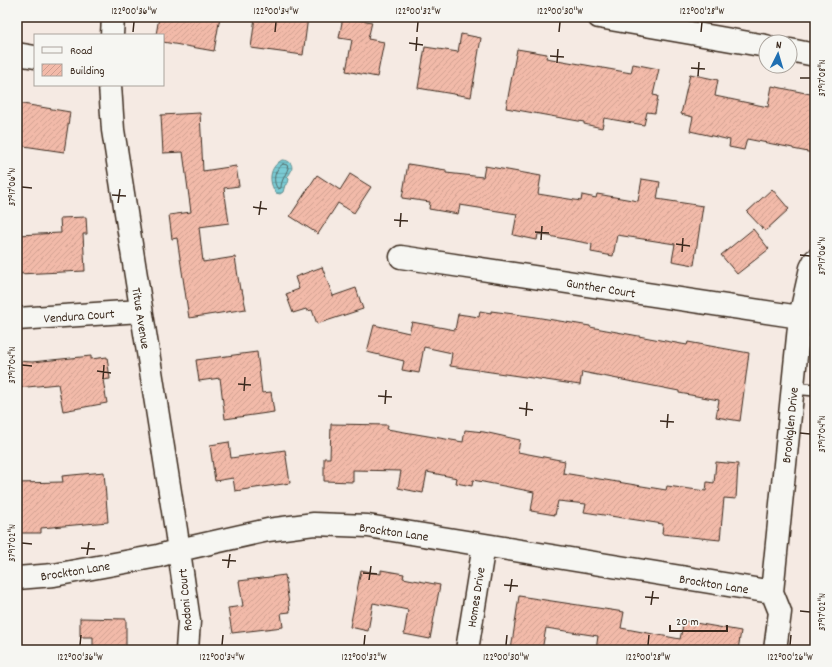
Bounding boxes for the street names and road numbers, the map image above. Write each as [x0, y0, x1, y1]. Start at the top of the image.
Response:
street label: Gunther Court [565, 275, 637, 304]
street label: Titus Avenue [125, 286, 154, 351]
street label: Vendura Court [43, 306, 115, 329]
street label: Brookglen Drive [778, 386, 805, 464]
street label: Brockton Lane [358, 519, 430, 548]
street label: Brockton Lane [39, 558, 112, 587]
street label: Homes Drive [463, 566, 492, 629]
street label: Rodoni Court [174, 567, 199, 632]
street label: Brockton Lane [678, 571, 750, 600]

